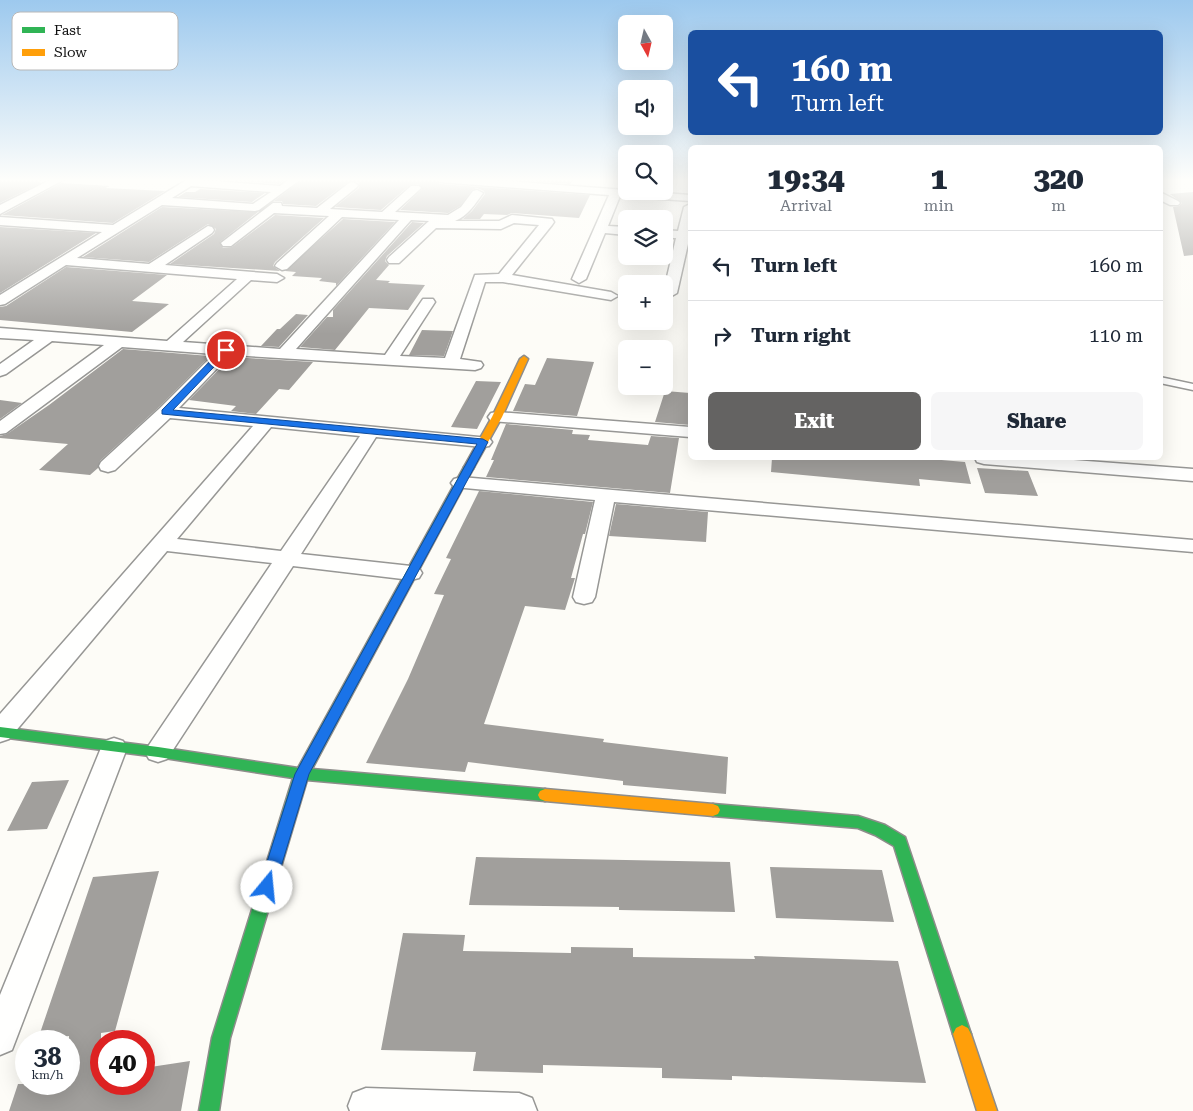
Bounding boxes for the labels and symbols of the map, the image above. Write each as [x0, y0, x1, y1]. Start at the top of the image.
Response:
legend [12, 12, 178, 70]
north arrow [618, 15, 672, 70]
text: Fast [54, 22, 81, 38]
text: Slow [54, 44, 87, 60]
pin [205, 329, 247, 371]
position arrow [240, 860, 292, 912]
speed limit sign: 40 [90, 1030, 155, 1095]

